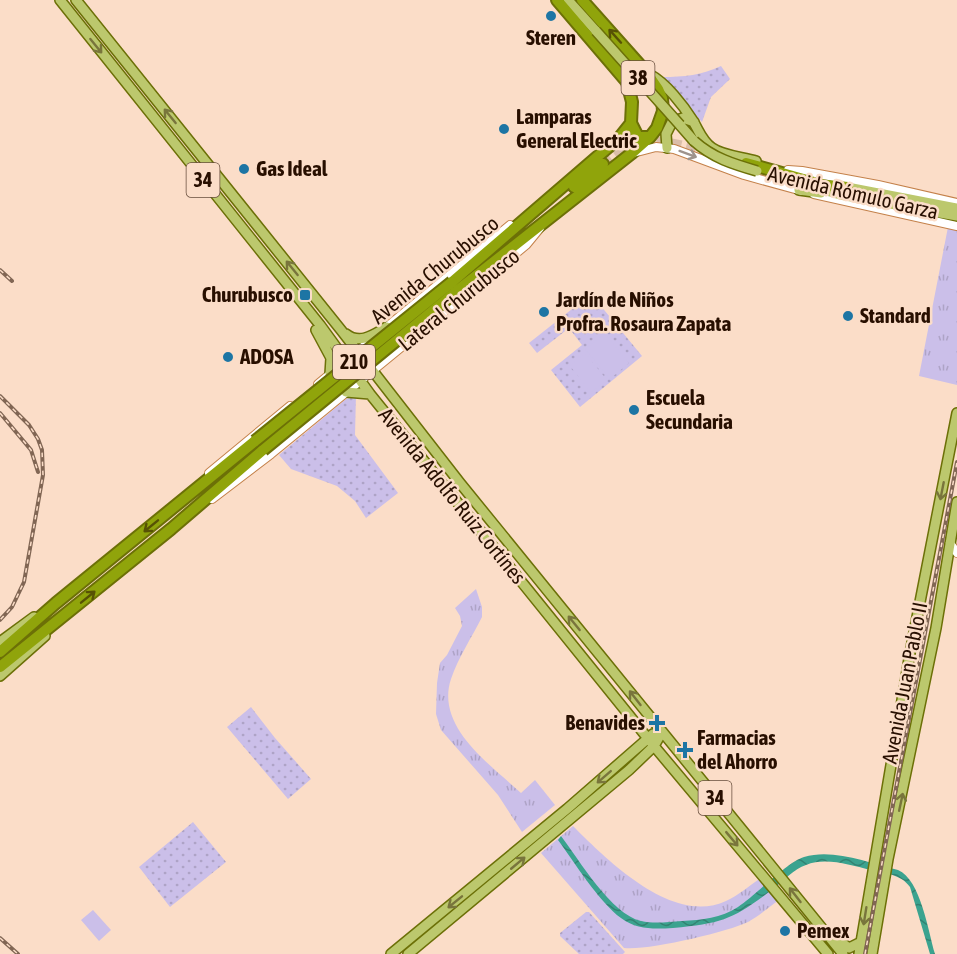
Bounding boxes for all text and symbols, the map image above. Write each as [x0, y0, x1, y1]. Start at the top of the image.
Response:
marker: Steren [544, 9, 558, 23]
place label: Steren [526, 25, 576, 49]
one-way arrow [608, 29, 622, 44]
one-way arrow [90, 38, 103, 54]
road number: 38 [622, 61, 654, 95]
place label: Lamparas General Electric [516, 104, 637, 152]
one-way arrow [163, 109, 177, 124]
marker: Lamparas General Electric [497, 122, 511, 136]
one-way arrow [679, 149, 697, 160]
place label: Gas Ideal [256, 156, 328, 180]
street label: Avenida Rómulo Garza [766, 161, 941, 223]
marker: Gas Ideal [237, 162, 251, 176]
road number: 34 [186, 163, 220, 197]
street label: Avenida Churubusco [366, 210, 503, 328]
street label: Lateral Churubusco [393, 243, 524, 355]
one-way arrow [285, 260, 298, 276]
place label: Churubusco [202, 282, 293, 306]
place label: Jardín de Niños Profra. Rosaura Zapata [555, 287, 731, 335]
marker: Churubusco [298, 288, 312, 302]
place label: Standard [860, 303, 931, 327]
marker: Jardín de Niños Profra. Rosaura Zapata [537, 305, 551, 319]
marker: Standard [841, 309, 855, 323]
place label: ADOSA [239, 344, 294, 368]
road number: 210 [333, 345, 375, 379]
marker: ADOSA [221, 350, 235, 364]
place label: Escuela Secundaria [646, 385, 733, 433]
street label: Avenida Adolfo Ruiz Cortínes [374, 403, 531, 588]
marker: Escuela Secundaria [627, 403, 641, 417]
one-way arrow [936, 481, 947, 500]
one-way arrow [144, 519, 159, 533]
one-way arrow [80, 590, 95, 604]
street label: Avenida Juan Pablo II [877, 600, 931, 766]
one-way arrow [568, 615, 581, 631]
one-way arrow [628, 690, 641, 706]
place label: Benavides [565, 710, 646, 734]
marker: Benavides [650, 716, 664, 730]
place label: Farmacias del Ahorro [697, 725, 778, 773]
marker: Farmacias del Ahorro [678, 743, 692, 757]
one-way arrow [597, 770, 612, 784]
road number: 34 [698, 781, 732, 815]
one-way arrow [895, 792, 907, 811]
one-way arrow [725, 831, 739, 846]
one-way arrow [510, 856, 525, 870]
one-way arrow [788, 887, 801, 903]
one-way arrow [447, 895, 463, 908]
one-way arrow [860, 905, 871, 925]
place label: Pemex [797, 918, 850, 942]
marker: Pemex [778, 924, 792, 938]

